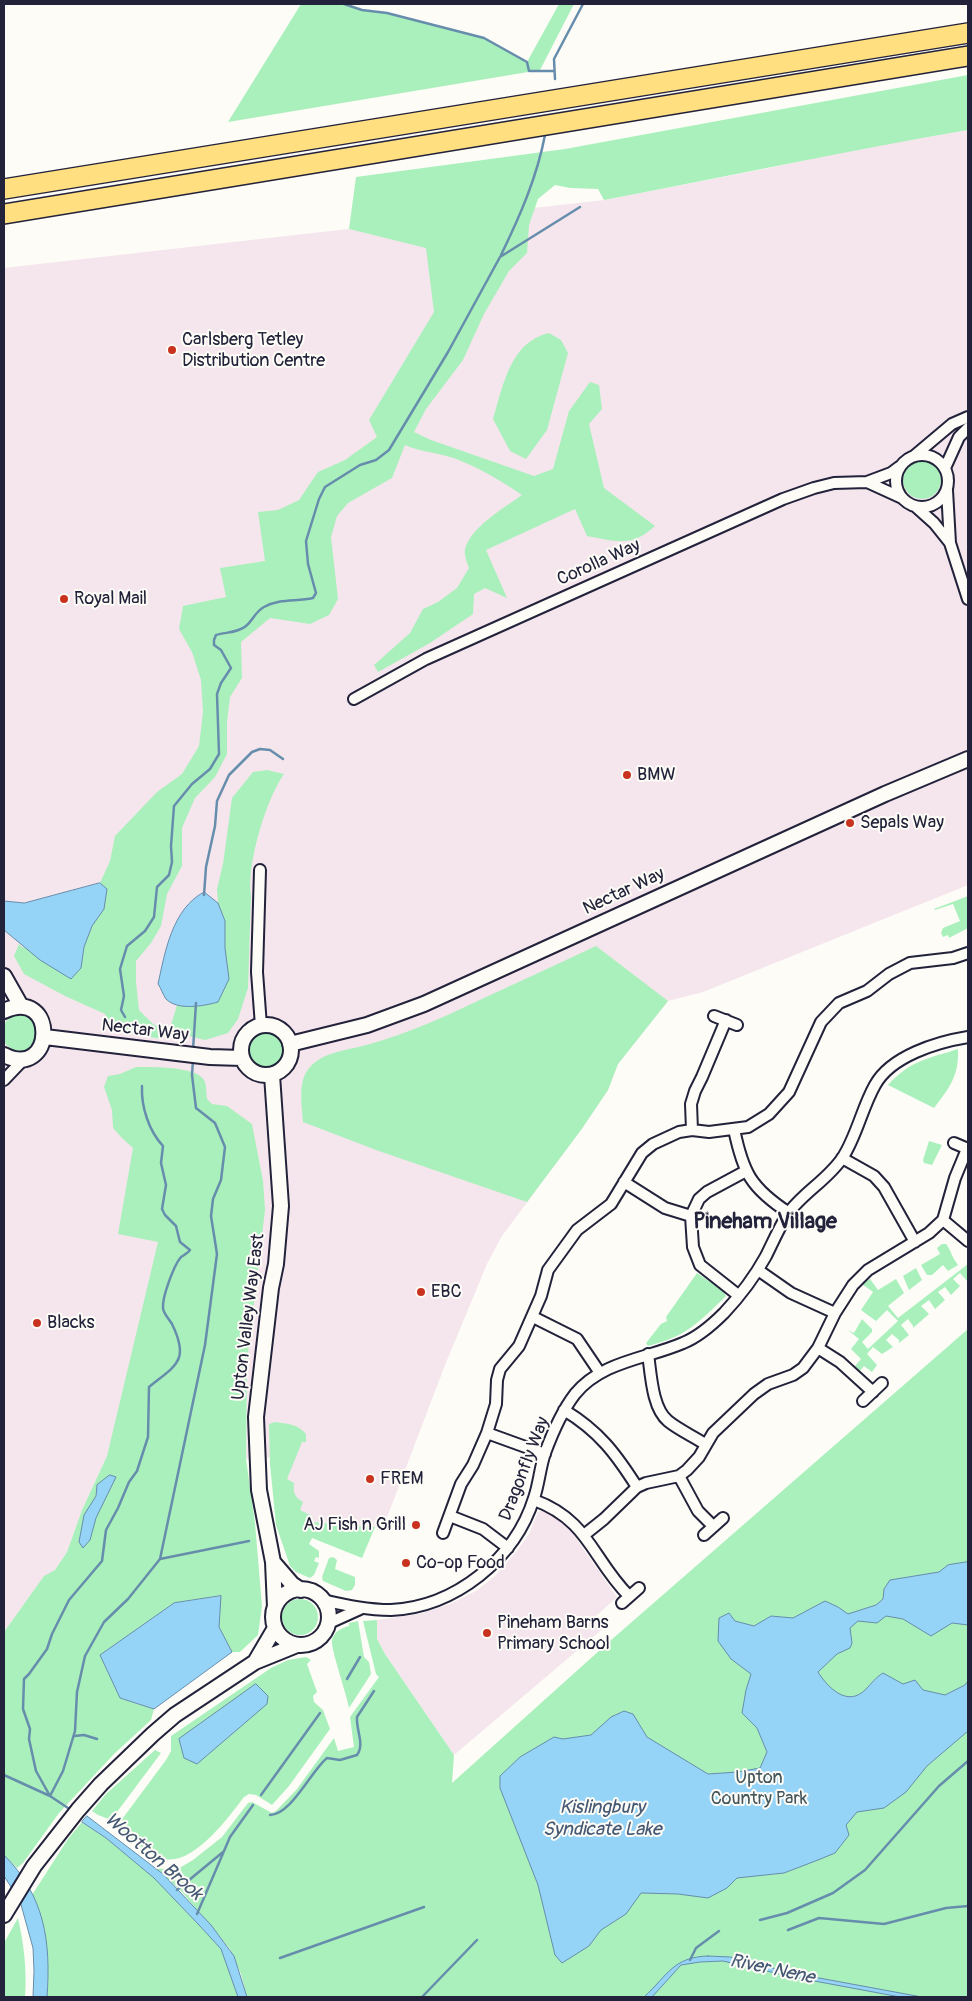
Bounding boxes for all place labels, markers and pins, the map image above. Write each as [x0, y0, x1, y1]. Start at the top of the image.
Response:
place label: Carlsberg Tetley Distribution Centre [182, 329, 325, 372]
marker: Carlsberg Tetley Distribution Centre [166, 344, 178, 356]
place label: Royal Mail [74, 588, 147, 610]
marker: Royal Mail [58, 593, 70, 605]
place label: BMW [637, 764, 676, 786]
marker: BMW [621, 769, 633, 781]
place label: Sepals Way [860, 812, 944, 834]
marker: Sepals Way [844, 817, 856, 829]
place label: EBC [431, 1281, 462, 1303]
marker: EBC [415, 1286, 427, 1298]
place label: Blacks [47, 1312, 95, 1334]
marker: Blacks [31, 1317, 43, 1329]
place label: FREM [380, 1468, 424, 1490]
marker: FREM [364, 1473, 376, 1485]
place label: AJ Fish n Grill [303, 1514, 406, 1536]
marker: AJ Fish n Grill [410, 1519, 422, 1531]
place label: Co-op Food [416, 1552, 505, 1574]
marker: Co-op Food [400, 1557, 412, 1569]
place label: Pineham Barns Primary School [497, 1612, 610, 1655]
marker: Pineham Barns Primary School [481, 1627, 493, 1639]

